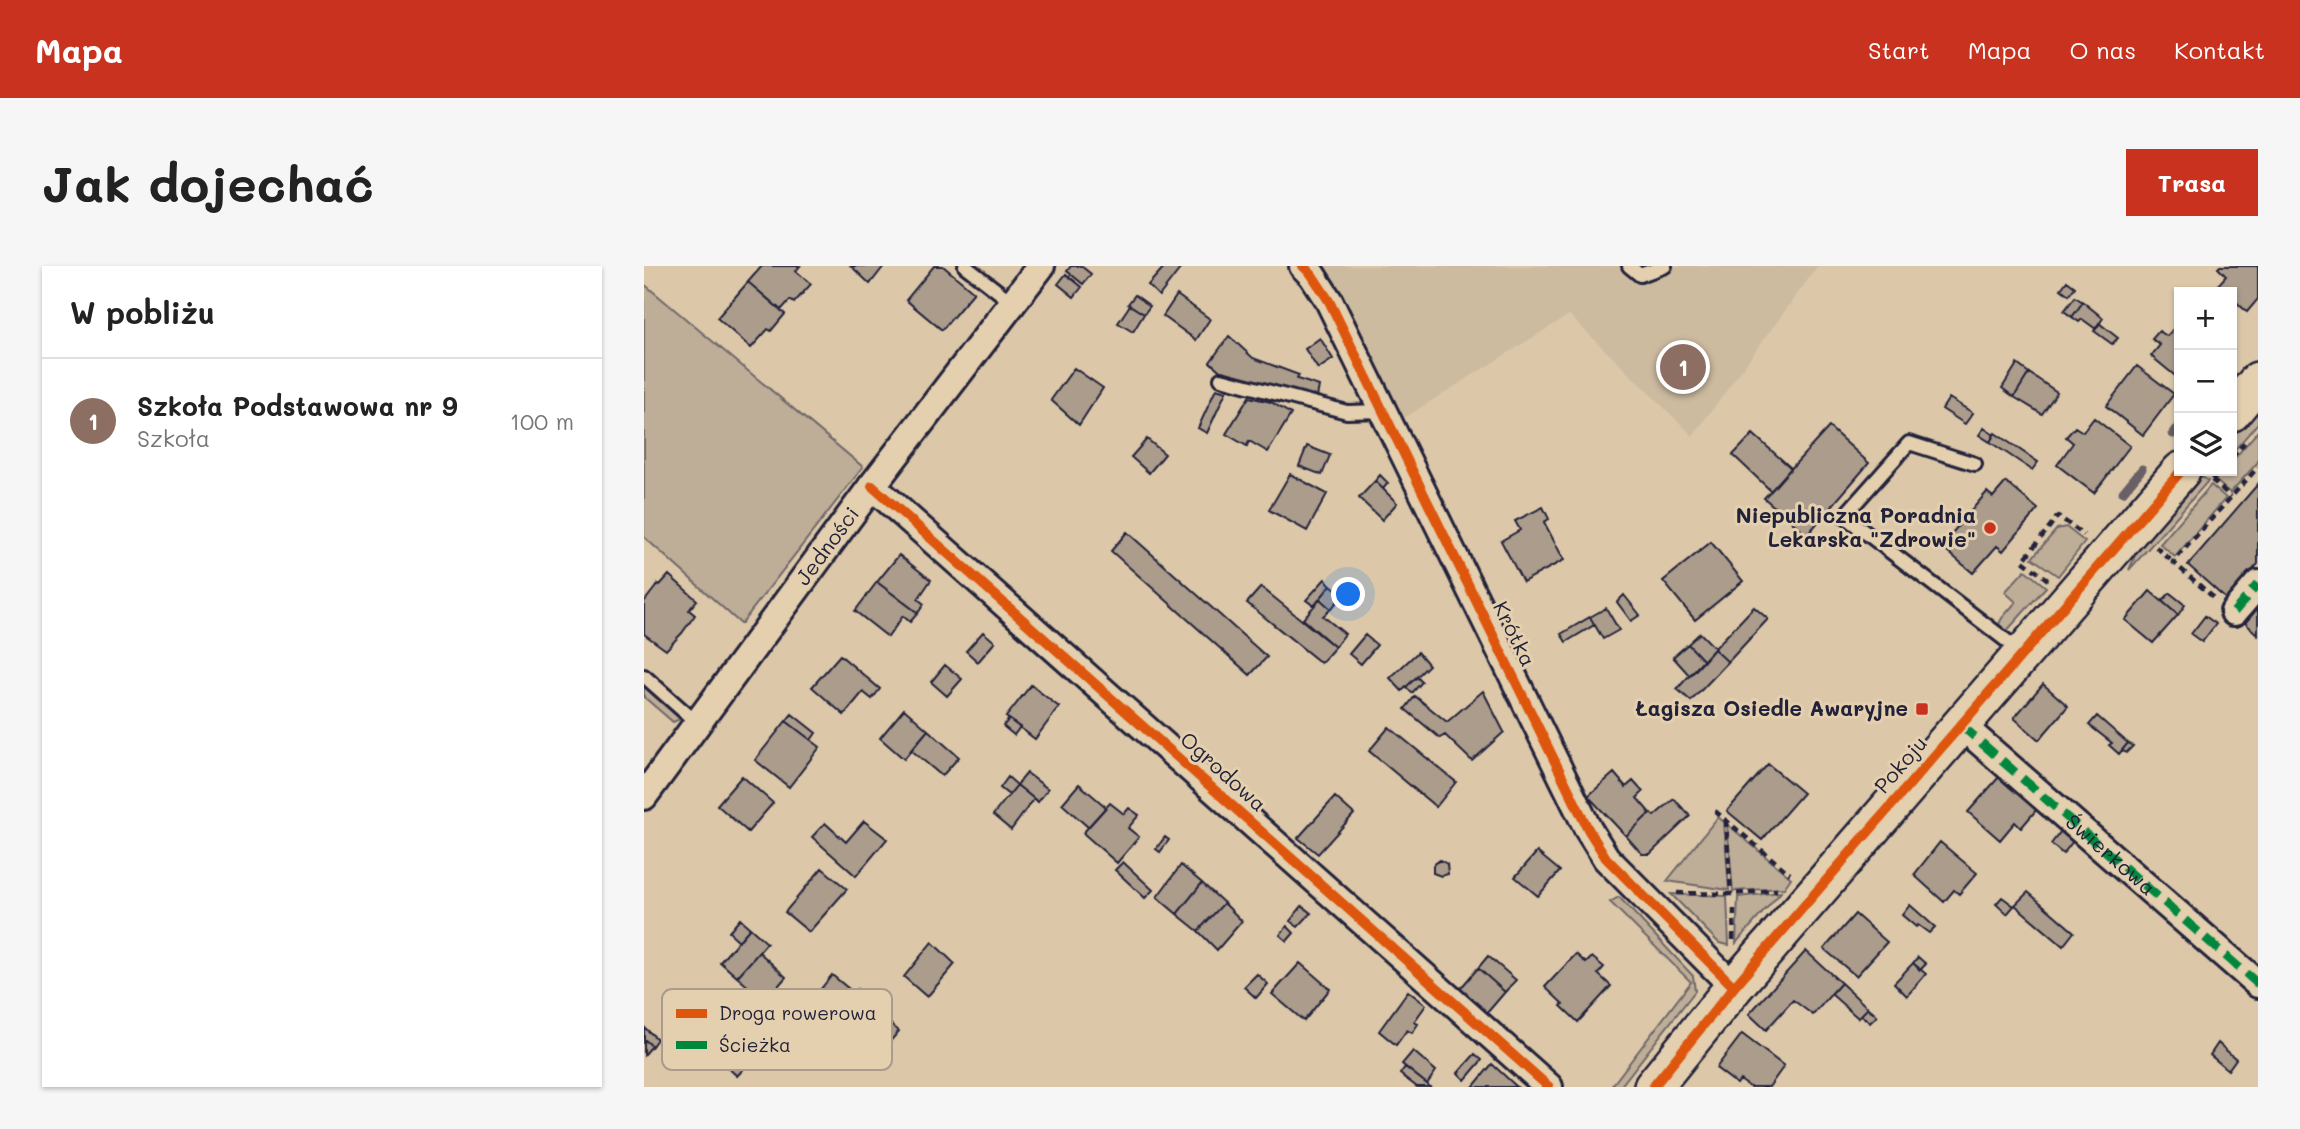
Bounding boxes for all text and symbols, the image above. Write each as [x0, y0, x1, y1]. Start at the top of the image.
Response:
text: Mapa [35, 28, 123, 71]
text: Start [1868, 34, 1930, 65]
text: Mapa [1968, 34, 2031, 65]
text: O nas [2069, 34, 2136, 65]
text: Kontakt [2174, 34, 2265, 65]
button: Trasa [2126, 149, 2258, 216]
text: Jak dojechać [42, 151, 374, 214]
map controls [2174, 287, 2237, 476]
button: + [2174, 287, 2237, 350]
text: W pobliżu [70, 292, 215, 332]
pin: 1 [1660, 341, 1706, 393]
button: − [2174, 350, 2237, 413]
text: Szkoła Podstawowa nr 9 [137, 389, 458, 423]
text: 1 [88, 406, 98, 436]
text: 100 m [510, 406, 574, 436]
button: layers [2174, 413, 2237, 476]
text: Szkoła [137, 423, 210, 453]
street label: Jedności [789, 501, 864, 590]
place label: Niepubliczna Poradnia Lekarska "Zdrowie" [1736, 501, 1976, 552]
marker: Niepubliczna Poradnia Lekarska "Zdrowie" [1982, 520, 1998, 536]
your location [1331, 577, 1365, 611]
street label: Krótka [1488, 596, 1543, 670]
place label: Łagisza Osiedle Awaryjne [1635, 694, 1908, 722]
marker: Łagisza Osiedle Awaryjne [1914, 701, 1930, 717]
street label: Ogrodowa [1175, 725, 1273, 817]
street label: Pokoju [1868, 730, 1932, 798]
street label: Świerkowa [2060, 807, 2162, 901]
legend [662, 989, 892, 1070]
text: Droga rowerowa [719, 1000, 877, 1025]
text: Ścieżka [719, 1032, 791, 1057]

